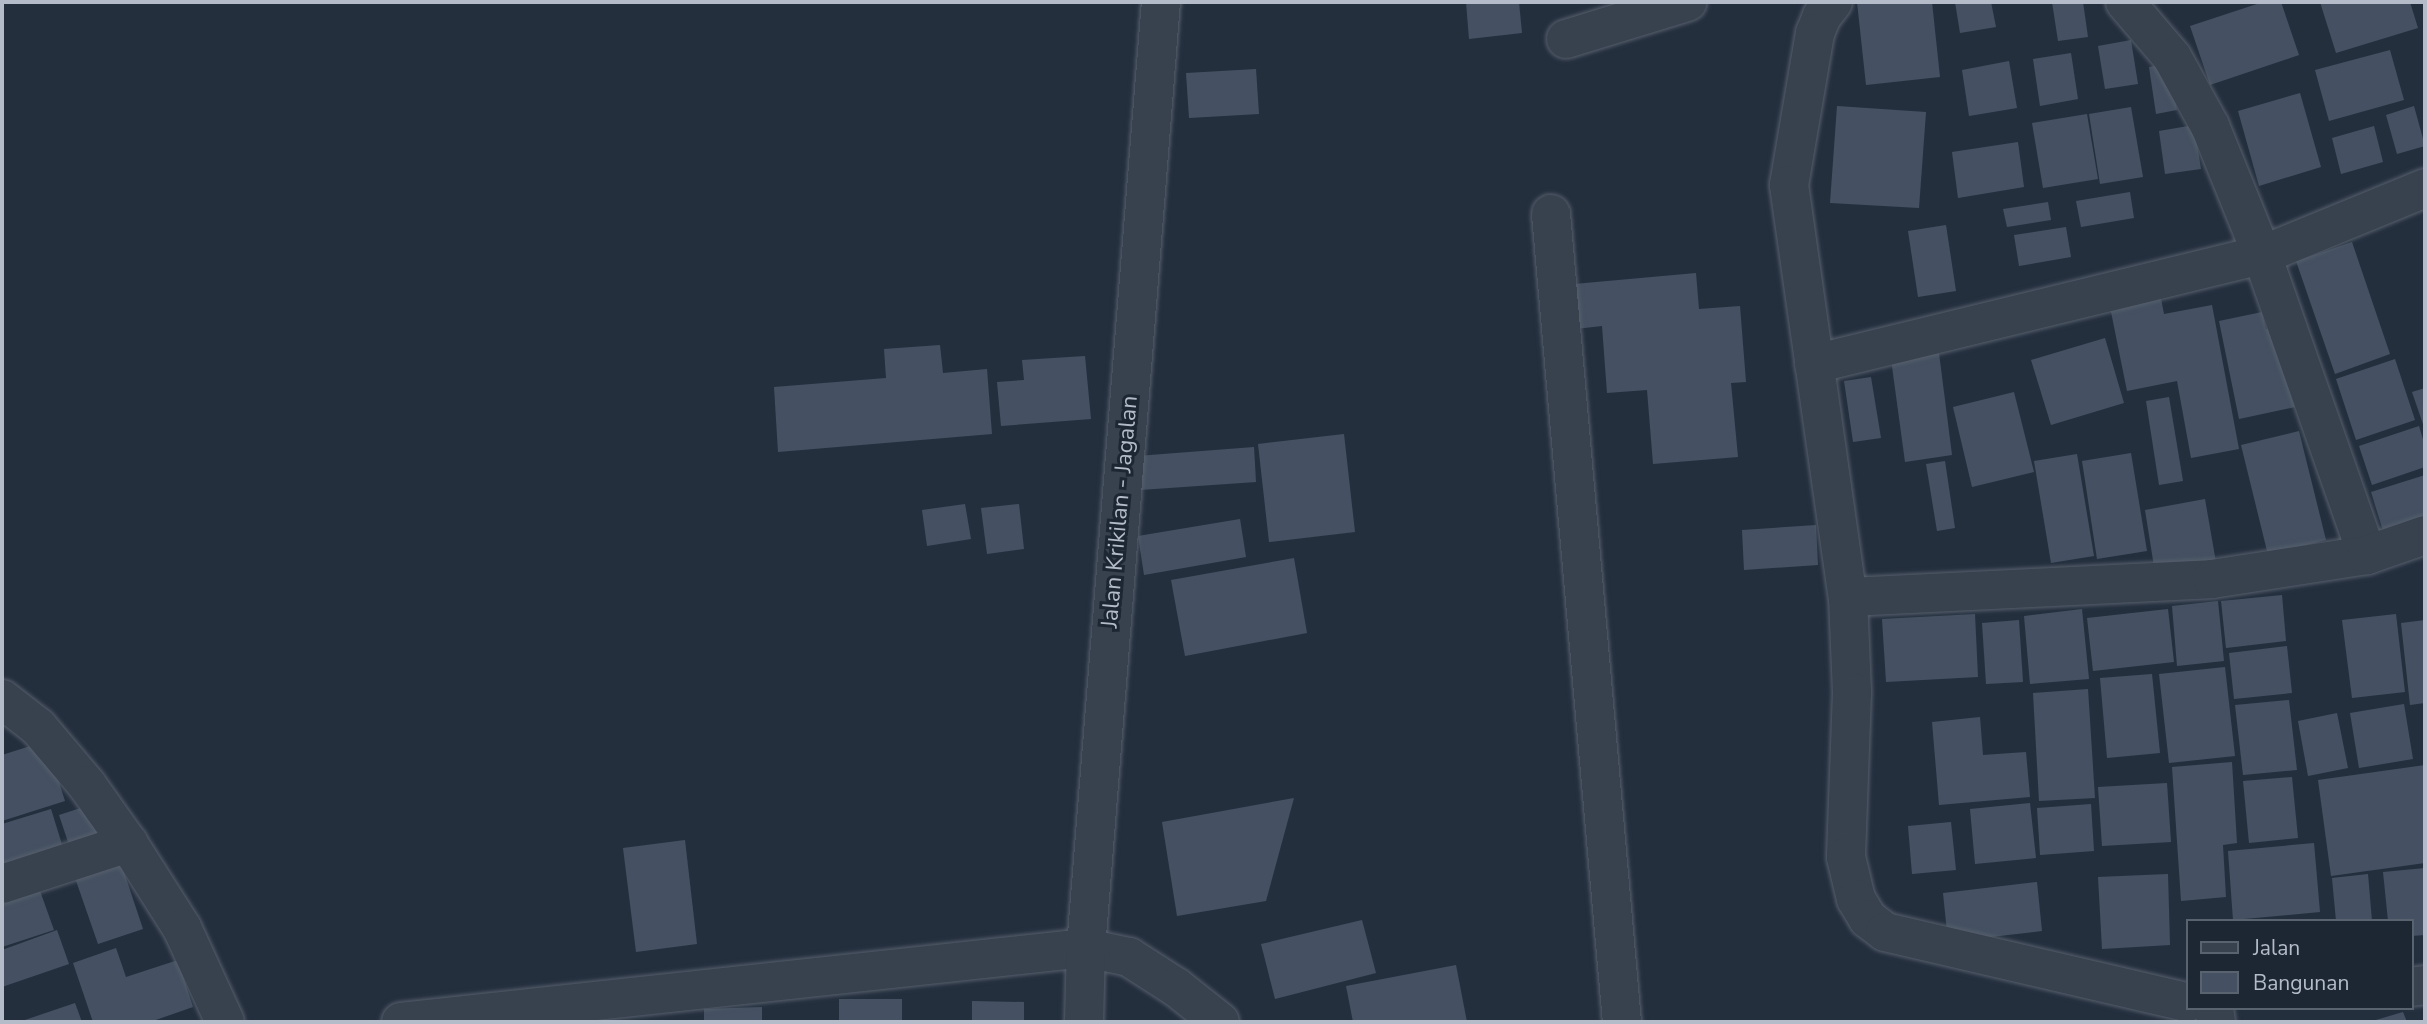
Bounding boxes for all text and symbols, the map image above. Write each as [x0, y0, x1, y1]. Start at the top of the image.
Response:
street label: Jalan Krikilan - Jagalan [1096, 395, 1144, 629]
legend [2186, 919, 2413, 1010]
text: Jalan [2253, 934, 2300, 962]
text: Bangunan [2253, 969, 2349, 997]

